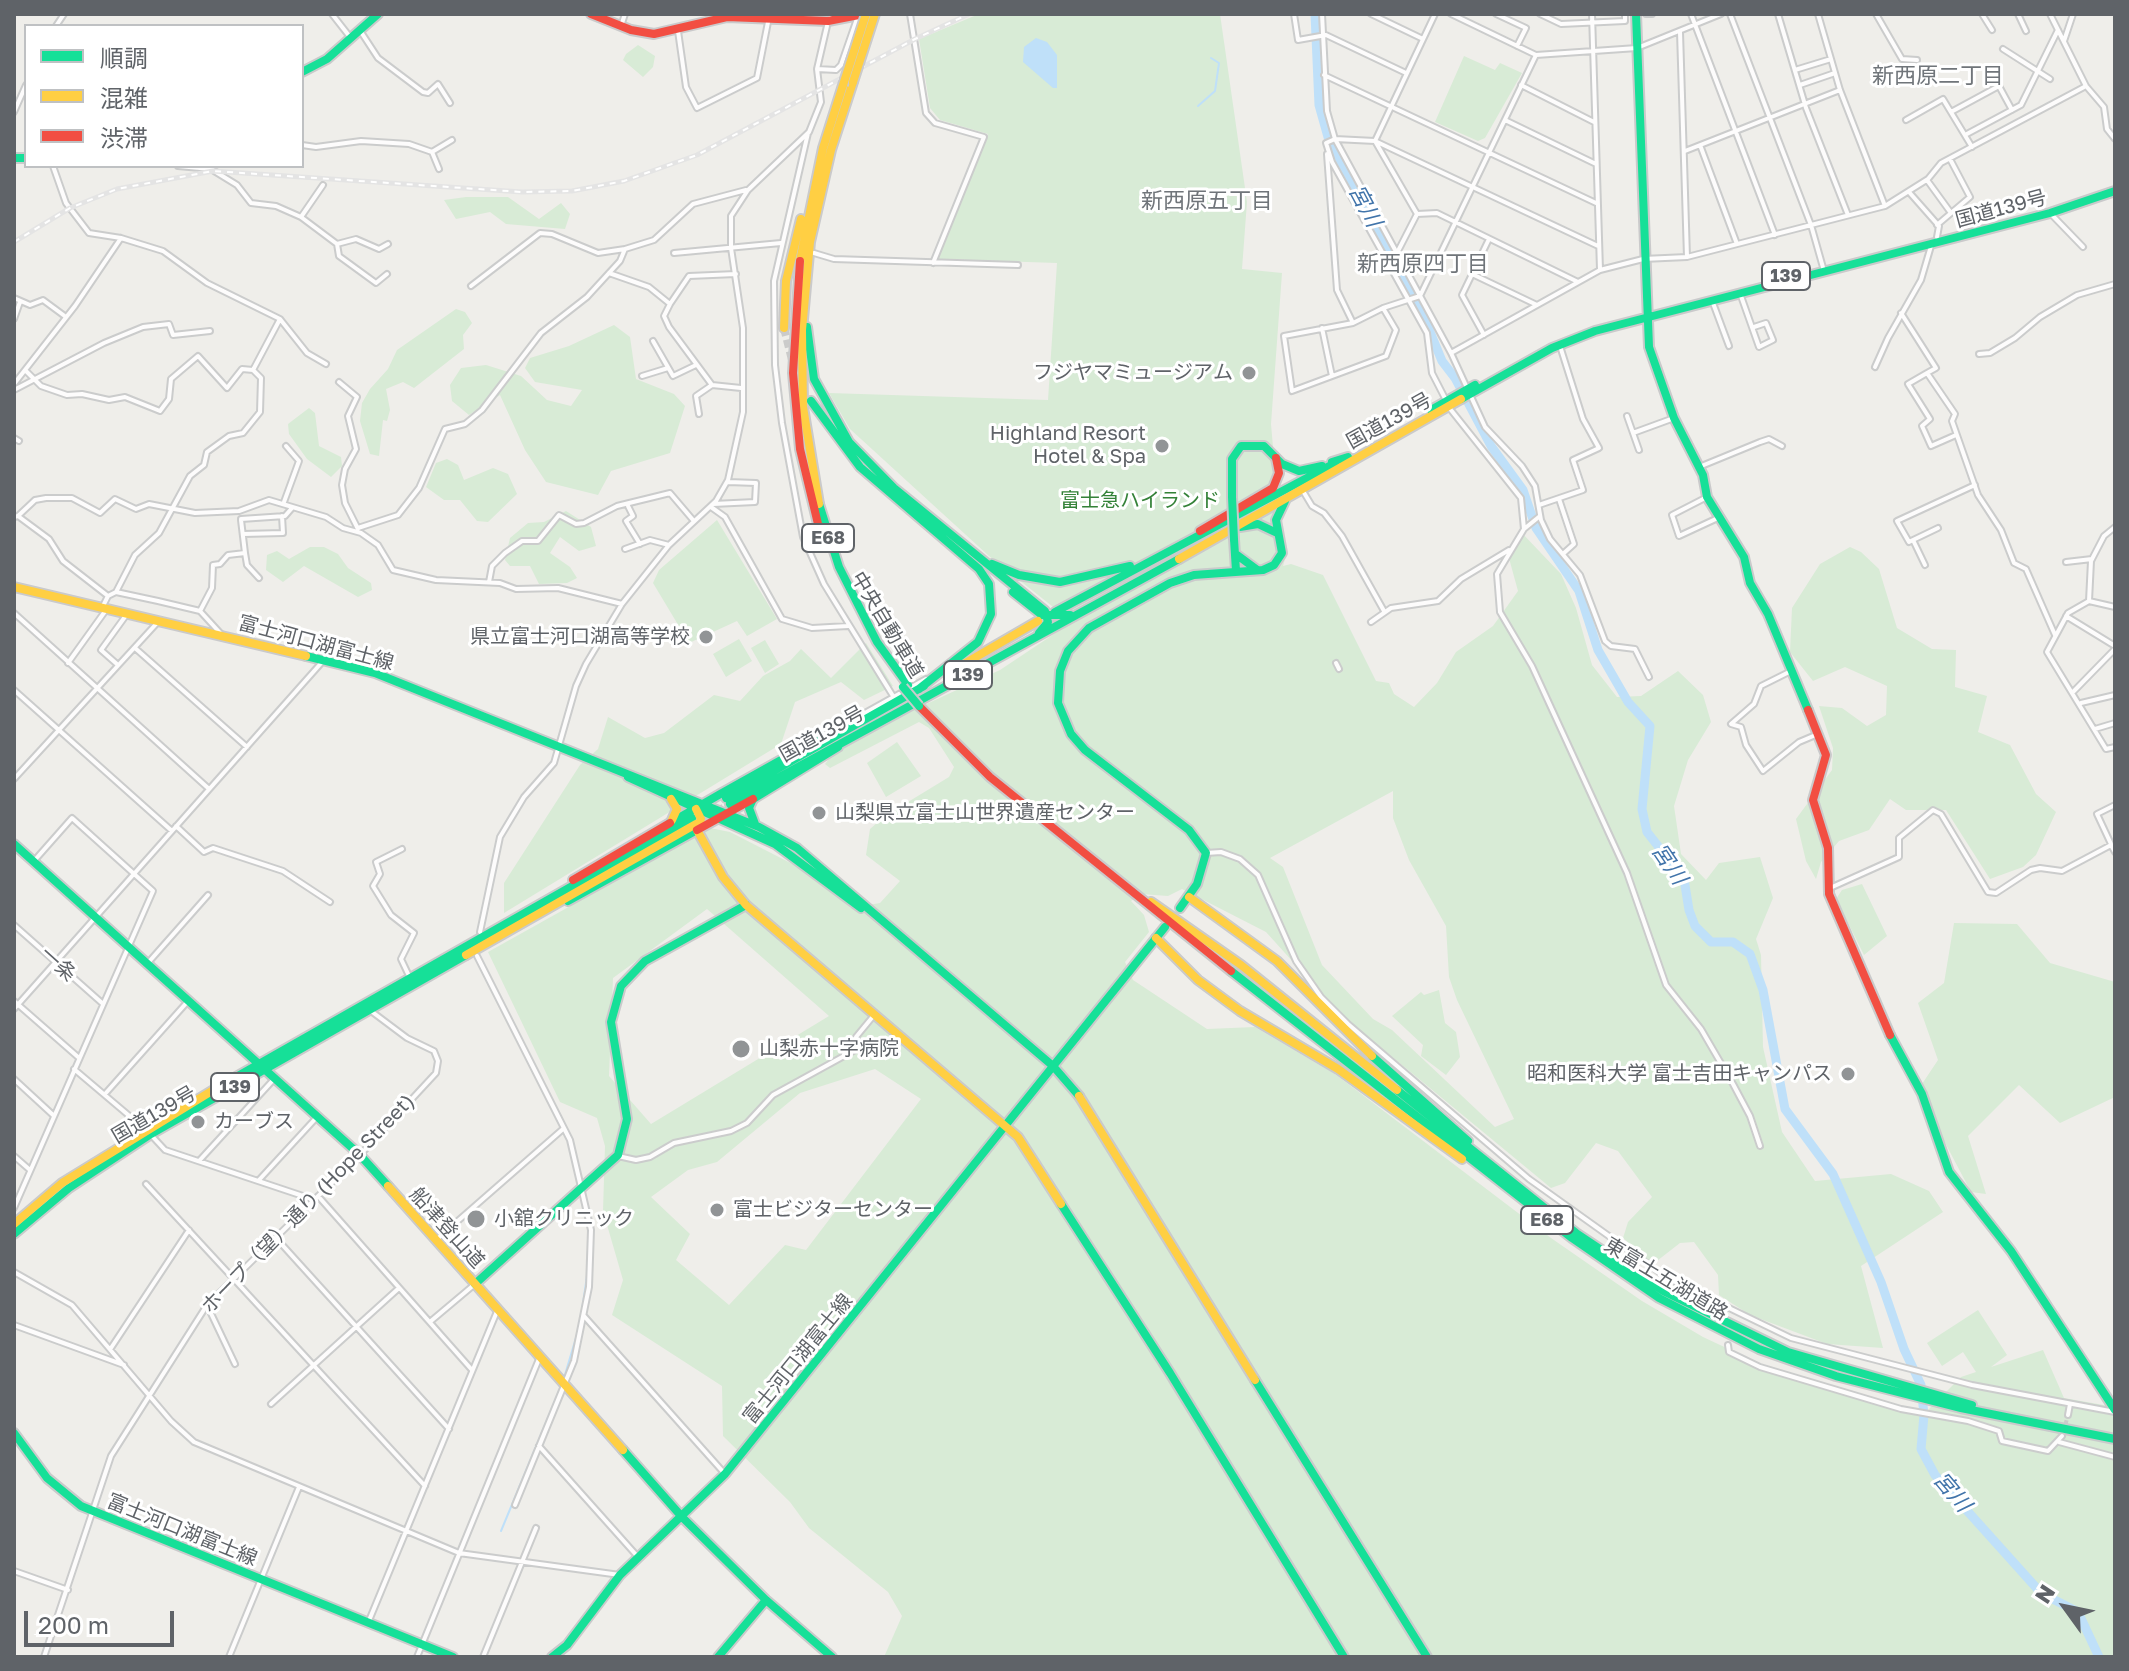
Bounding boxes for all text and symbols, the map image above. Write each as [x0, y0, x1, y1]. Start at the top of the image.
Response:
legend [24, 24, 304, 168]
text: 順調 [100, 43, 148, 72]
district label: 新西原二丁目 [1872, 63, 2004, 89]
text: 混雑 [100, 83, 148, 112]
text: 渋滞 [100, 123, 148, 152]
water label: 宮川 [1343, 180, 1387, 232]
street label: 国道139号 [1953, 185, 2049, 233]
district label: 新西原五丁目 [1141, 188, 1273, 214]
district label: 新西原四丁目 [1357, 251, 1489, 277]
road number: 139 [1762, 262, 1810, 290]
place label: フジヤマミュージアム [1033, 361, 1233, 385]
marker: フジヤマミュージアム [1240, 364, 1258, 382]
street label: 国道139号 [1342, 388, 1436, 454]
place label: Highland Resort Hotel & Spa [990, 422, 1146, 469]
marker: Highland Resort Hotel & Spa [1153, 437, 1171, 455]
park label: 富士急ハイランド [1060, 489, 1220, 513]
road number: E68 [802, 524, 854, 552]
street label: 中央自動車道 [846, 567, 928, 683]
street label: 富士河口湖富士線 [236, 611, 396, 675]
place label: 県立富士河口湖高等学校 [470, 625, 690, 649]
marker: 県立富士河口湖高等学校 [697, 628, 715, 646]
road number: 139 [944, 661, 992, 689]
street label: 国道139号 [775, 701, 869, 767]
place label: 山梨県立富士山世界遺産センター [835, 801, 1135, 825]
marker: 山梨県立富士山世界遺産センター [810, 804, 828, 822]
water label: 宮川 [1646, 838, 1692, 890]
street label: 一条 [35, 942, 81, 986]
place label: 山梨赤十字病院 [759, 1037, 899, 1061]
marker: 山梨赤十字病院 [730, 1038, 752, 1060]
place label: 昭和医科大学 富士吉田キャンパス [1527, 1062, 1832, 1086]
marker: 昭和医科大学 富士吉田キャンパス [1839, 1065, 1857, 1083]
road number: 139 [211, 1073, 259, 1101]
street label: 国道139号 [108, 1081, 200, 1149]
street label: ホープ（望）通り (Hope Street) [197, 1089, 419, 1319]
place label: カーブス [214, 1110, 294, 1134]
marker: カーブス [189, 1113, 207, 1131]
street label: 船津登山道 [405, 1183, 489, 1273]
place label: 富士ビジターセンター [733, 1198, 933, 1222]
marker: 富士ビジターセンター [708, 1201, 726, 1219]
road number: E68 [1521, 1206, 1573, 1234]
place label: 小舘クリニック [494, 1207, 634, 1231]
marker: 小舘クリニック [465, 1208, 487, 1230]
street label: 東富士五湖道路 [1600, 1233, 1732, 1325]
street label: 富士河口湖富士線 [738, 1289, 858, 1429]
water label: 宮川 [1928, 1467, 1976, 1517]
street label: 富士河口湖富士線 [103, 1489, 261, 1571]
north arrow [2025, 1567, 2105, 1647]
text: N [2029, 1579, 2060, 1608]
scale bar [28, 1595, 178, 1645]
text: 200 m [38, 1610, 109, 1639]

